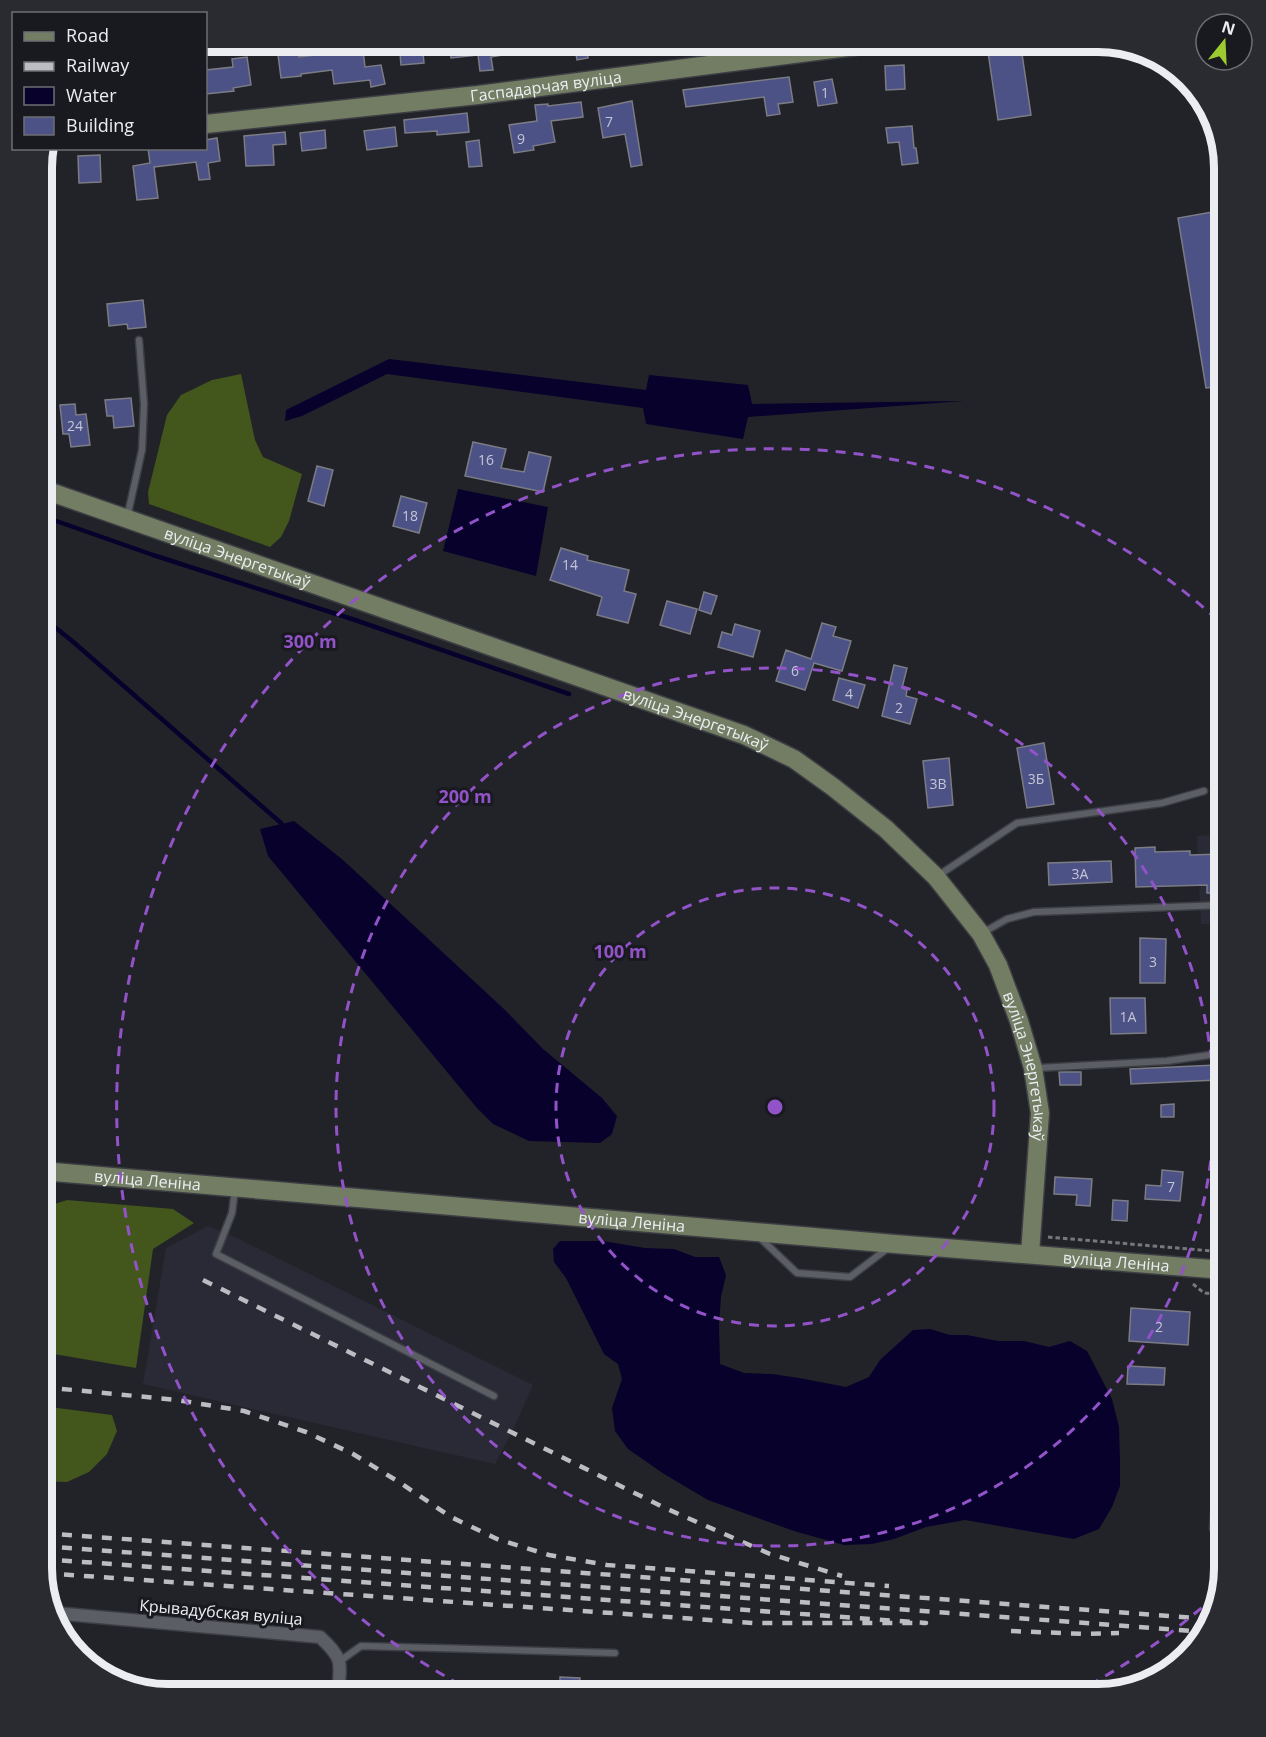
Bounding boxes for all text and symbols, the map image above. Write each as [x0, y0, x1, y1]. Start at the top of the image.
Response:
legend [12, 12, 207, 150]
north arrow [1194, 12, 1254, 72]
text: N [1219, 15, 1238, 40]
text: Road [66, 23, 109, 47]
text: Railway [66, 53, 130, 77]
street label: Гаспадарчая вуліца [469, 65, 623, 107]
text: Water [66, 83, 117, 107]
house number: 1 [821, 83, 829, 102]
house number: 7 [605, 112, 613, 131]
text: Building [66, 113, 134, 137]
house number: 9 [517, 129, 525, 148]
house number: 24 [67, 416, 83, 435]
house number: 16 [478, 450, 494, 469]
house number: 18 [402, 506, 418, 525]
street label: вуліца Энергетыкаў [161, 522, 314, 594]
house number: 14 [562, 555, 578, 574]
text: 300 m [283, 629, 337, 653]
house number: 6 [791, 661, 799, 680]
street label: вуліца Энергетыкаў [620, 682, 773, 757]
house number: 4 [845, 684, 853, 703]
house number: 2 [895, 698, 903, 717]
house number: 3Б [1028, 769, 1044, 788]
house number: 3В [929, 774, 947, 793]
text: 200 m [438, 784, 492, 808]
house number: 3А [1072, 864, 1089, 883]
text: 100 m [593, 939, 647, 963]
house number: 3 [1149, 952, 1157, 971]
street label: вуліца Энергетыкаў [998, 988, 1051, 1143]
house number: 1А [1120, 1007, 1137, 1026]
centre of rings [765, 1097, 785, 1117]
street label: вуліца Леніна [93, 1165, 202, 1196]
house number: 7 [1167, 1177, 1175, 1196]
street label: вуліца Леніна [578, 1206, 686, 1237]
street label: вуліца Леніна [1062, 1246, 1170, 1277]
house number: 2 [1155, 1317, 1163, 1336]
street label: Крывадубская вуліца [138, 1594, 304, 1630]

